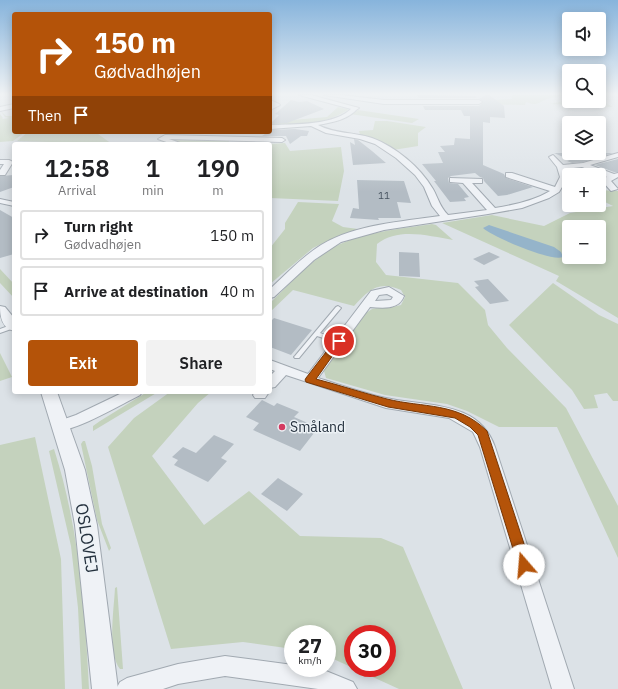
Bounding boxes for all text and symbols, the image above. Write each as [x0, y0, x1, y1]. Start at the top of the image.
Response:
map controls [562, 12, 606, 264]
button: sound [562, 12, 606, 56]
text: 150 m [94, 24, 176, 61]
icon: right [28, 28, 80, 80]
text: Gødvadhøjen [94, 60, 201, 83]
button: search [562, 64, 606, 108]
icon: arrive [70, 104, 92, 126]
text: Then [28, 106, 62, 125]
button: layers [562, 116, 606, 160]
text: 12:58 [44, 152, 110, 184]
text: 1 [146, 152, 160, 184]
text: 190 [196, 152, 240, 184]
button: + [562, 168, 606, 212]
text: Arrival [58, 182, 96, 199]
text: min [142, 182, 164, 199]
text: m [212, 182, 224, 199]
house number: 11 [378, 189, 390, 202]
text: Turn right [64, 217, 133, 236]
button: − [562, 220, 606, 264]
icon: right [30, 224, 52, 246]
text: 150 m [210, 226, 254, 245]
text: Gødvadhøjen [64, 236, 141, 253]
icon: arrive [30, 280, 52, 302]
text: Arrive at destination [64, 282, 208, 301]
text: 40 m [220, 282, 255, 301]
pin [322, 324, 356, 358]
icon: arrive [328, 330, 350, 352]
button: Exit [28, 340, 138, 386]
button: Share [146, 340, 256, 386]
place label: Småland [290, 418, 345, 436]
marker: Småland [277, 422, 287, 432]
street label: OSLOVEJ [71, 501, 103, 575]
position arrow [503, 544, 545, 586]
speed limit sign: 30 [344, 625, 396, 677]
text: 27 [298, 632, 322, 659]
text: km/h [298, 654, 322, 667]

